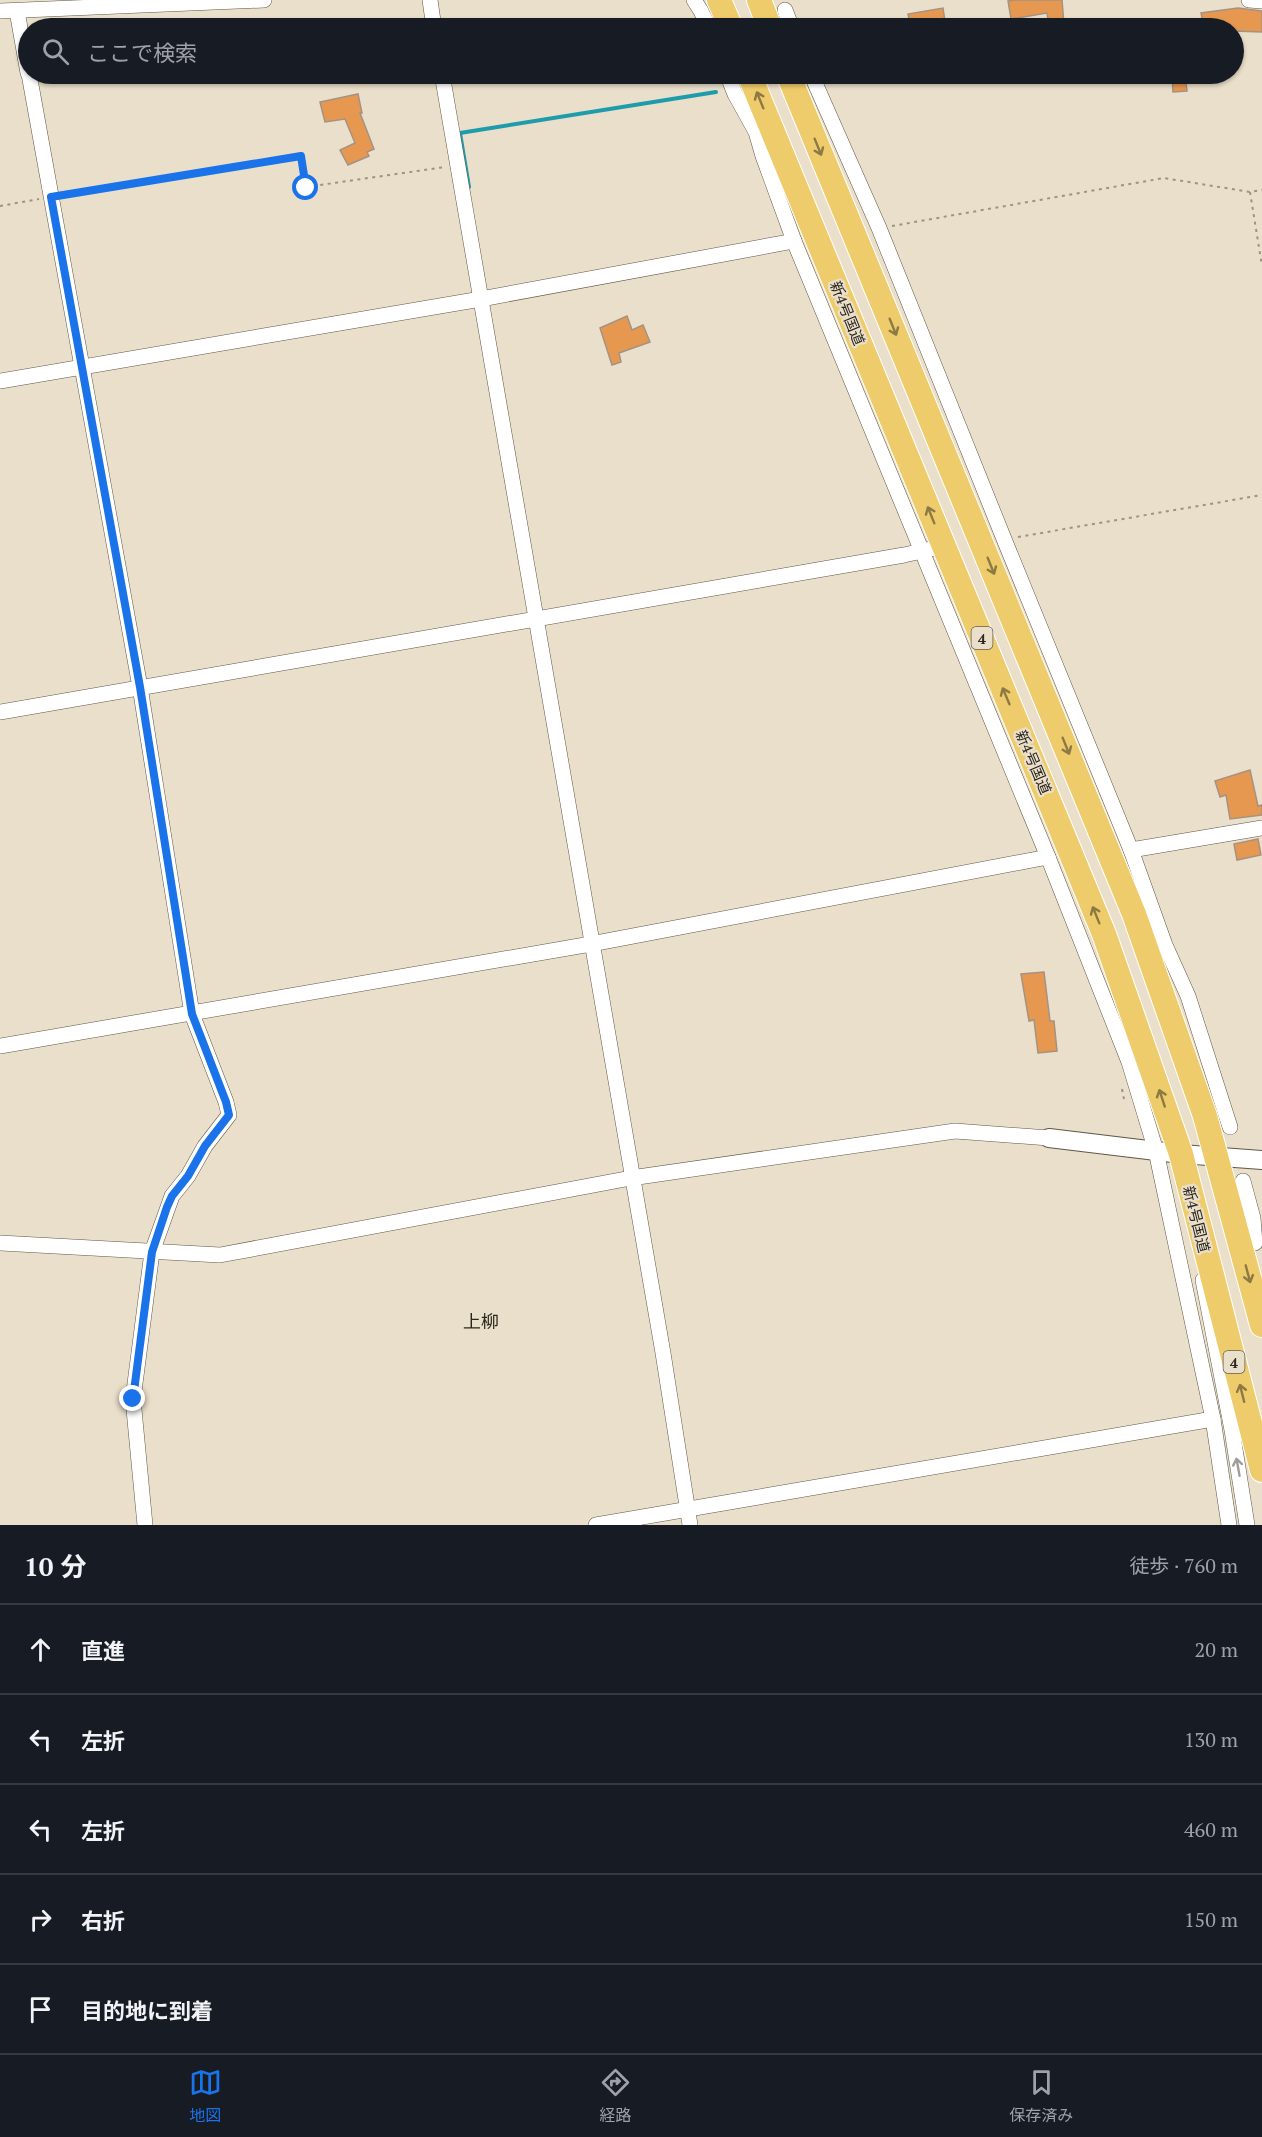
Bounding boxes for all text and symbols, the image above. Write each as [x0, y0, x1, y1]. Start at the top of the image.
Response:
search box [18, 18, 1244, 84]
icon: search [39, 35, 72, 68]
text: ここで検索 [87, 38, 197, 67]
one-way arrow [754, 91, 765, 110]
one-way arrow [813, 137, 824, 156]
route start [292, 174, 318, 200]
street label: 新4号国道 [826, 278, 870, 348]
one-way arrow [888, 318, 899, 336]
one-way arrow [925, 507, 936, 525]
one-way arrow [986, 556, 997, 574]
road number: 4 [972, 627, 992, 649]
one-way arrow [1000, 687, 1011, 705]
street label: 新4号国道 [1012, 727, 1056, 797]
one-way arrow [1061, 736, 1072, 755]
one-way arrow [1090, 906, 1101, 924]
one-way arrow [1156, 1089, 1167, 1108]
street label: 新4号国道 [1179, 1184, 1215, 1254]
one-way arrow [1243, 1264, 1255, 1283]
district label: 上柳 [463, 1309, 499, 1333]
road number: 4 [1224, 1351, 1244, 1373]
one-way arrow [1236, 1384, 1247, 1403]
route end [119, 1385, 145, 1411]
one-way arrow [1232, 1458, 1243, 1478]
text: 10 分 [24, 1549, 86, 1583]
text: 徒歩 · 760 m [1129, 1552, 1238, 1579]
icon: ahead [24, 1633, 57, 1666]
text: 直進 [81, 1636, 125, 1665]
text: 20 m [1195, 1636, 1238, 1663]
icon: left [24, 1723, 57, 1756]
text: 左折 [81, 1726, 125, 1755]
text: 130 m [1184, 1726, 1238, 1753]
icon: left [24, 1813, 57, 1846]
text: 左折 [81, 1816, 125, 1845]
text: 460 m [1184, 1816, 1238, 1843]
icon: right [24, 1903, 57, 1936]
text: 右折 [81, 1906, 125, 1935]
text: 150 m [1184, 1906, 1238, 1933]
icon: arrive [24, 1993, 57, 2026]
text: 目的地に到着 [81, 1996, 213, 2025]
tab: 地図 [189, 2066, 222, 2126]
tab: 経路 [599, 2066, 632, 2126]
tab: 保存済み [1009, 2066, 1073, 2126]

